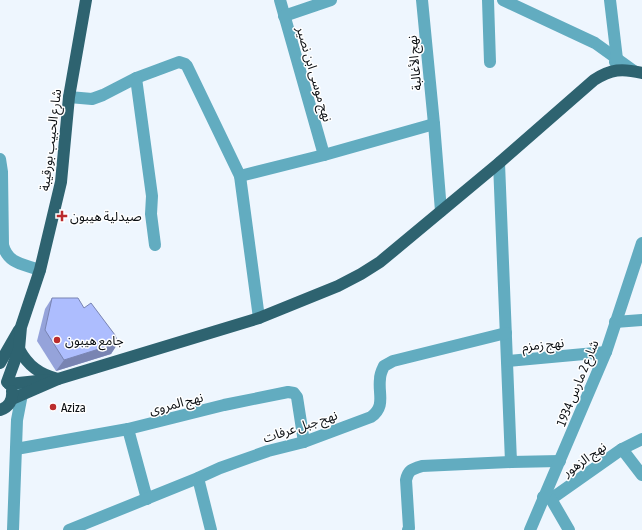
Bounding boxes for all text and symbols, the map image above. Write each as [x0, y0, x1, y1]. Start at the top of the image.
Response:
street label: نهج موسى ابن نصير [291, 24, 335, 124]
street label: نهج الأغالبة [405, 34, 427, 91]
street label: شارع الحبيب بورقيبة [37, 88, 67, 192]
place label: صيدلية هيبون [70, 209, 142, 225]
marker: صيدلية هيبون [57, 211, 67, 221]
place label: جامع هيبون [65, 333, 124, 351]
marker: جامع هيبون [52, 335, 62, 345]
street label: نهج زمزم [521, 335, 565, 357]
street label: شارع 2 مارس 1934 [553, 338, 604, 430]
street label: نهج المروى [148, 390, 205, 420]
place label: Aziza [61, 400, 86, 415]
marker: Aziza [48, 402, 58, 412]
street label: نهج جبل عرفات [261, 407, 340, 448]
street label: نهج الزهور [559, 439, 611, 483]

